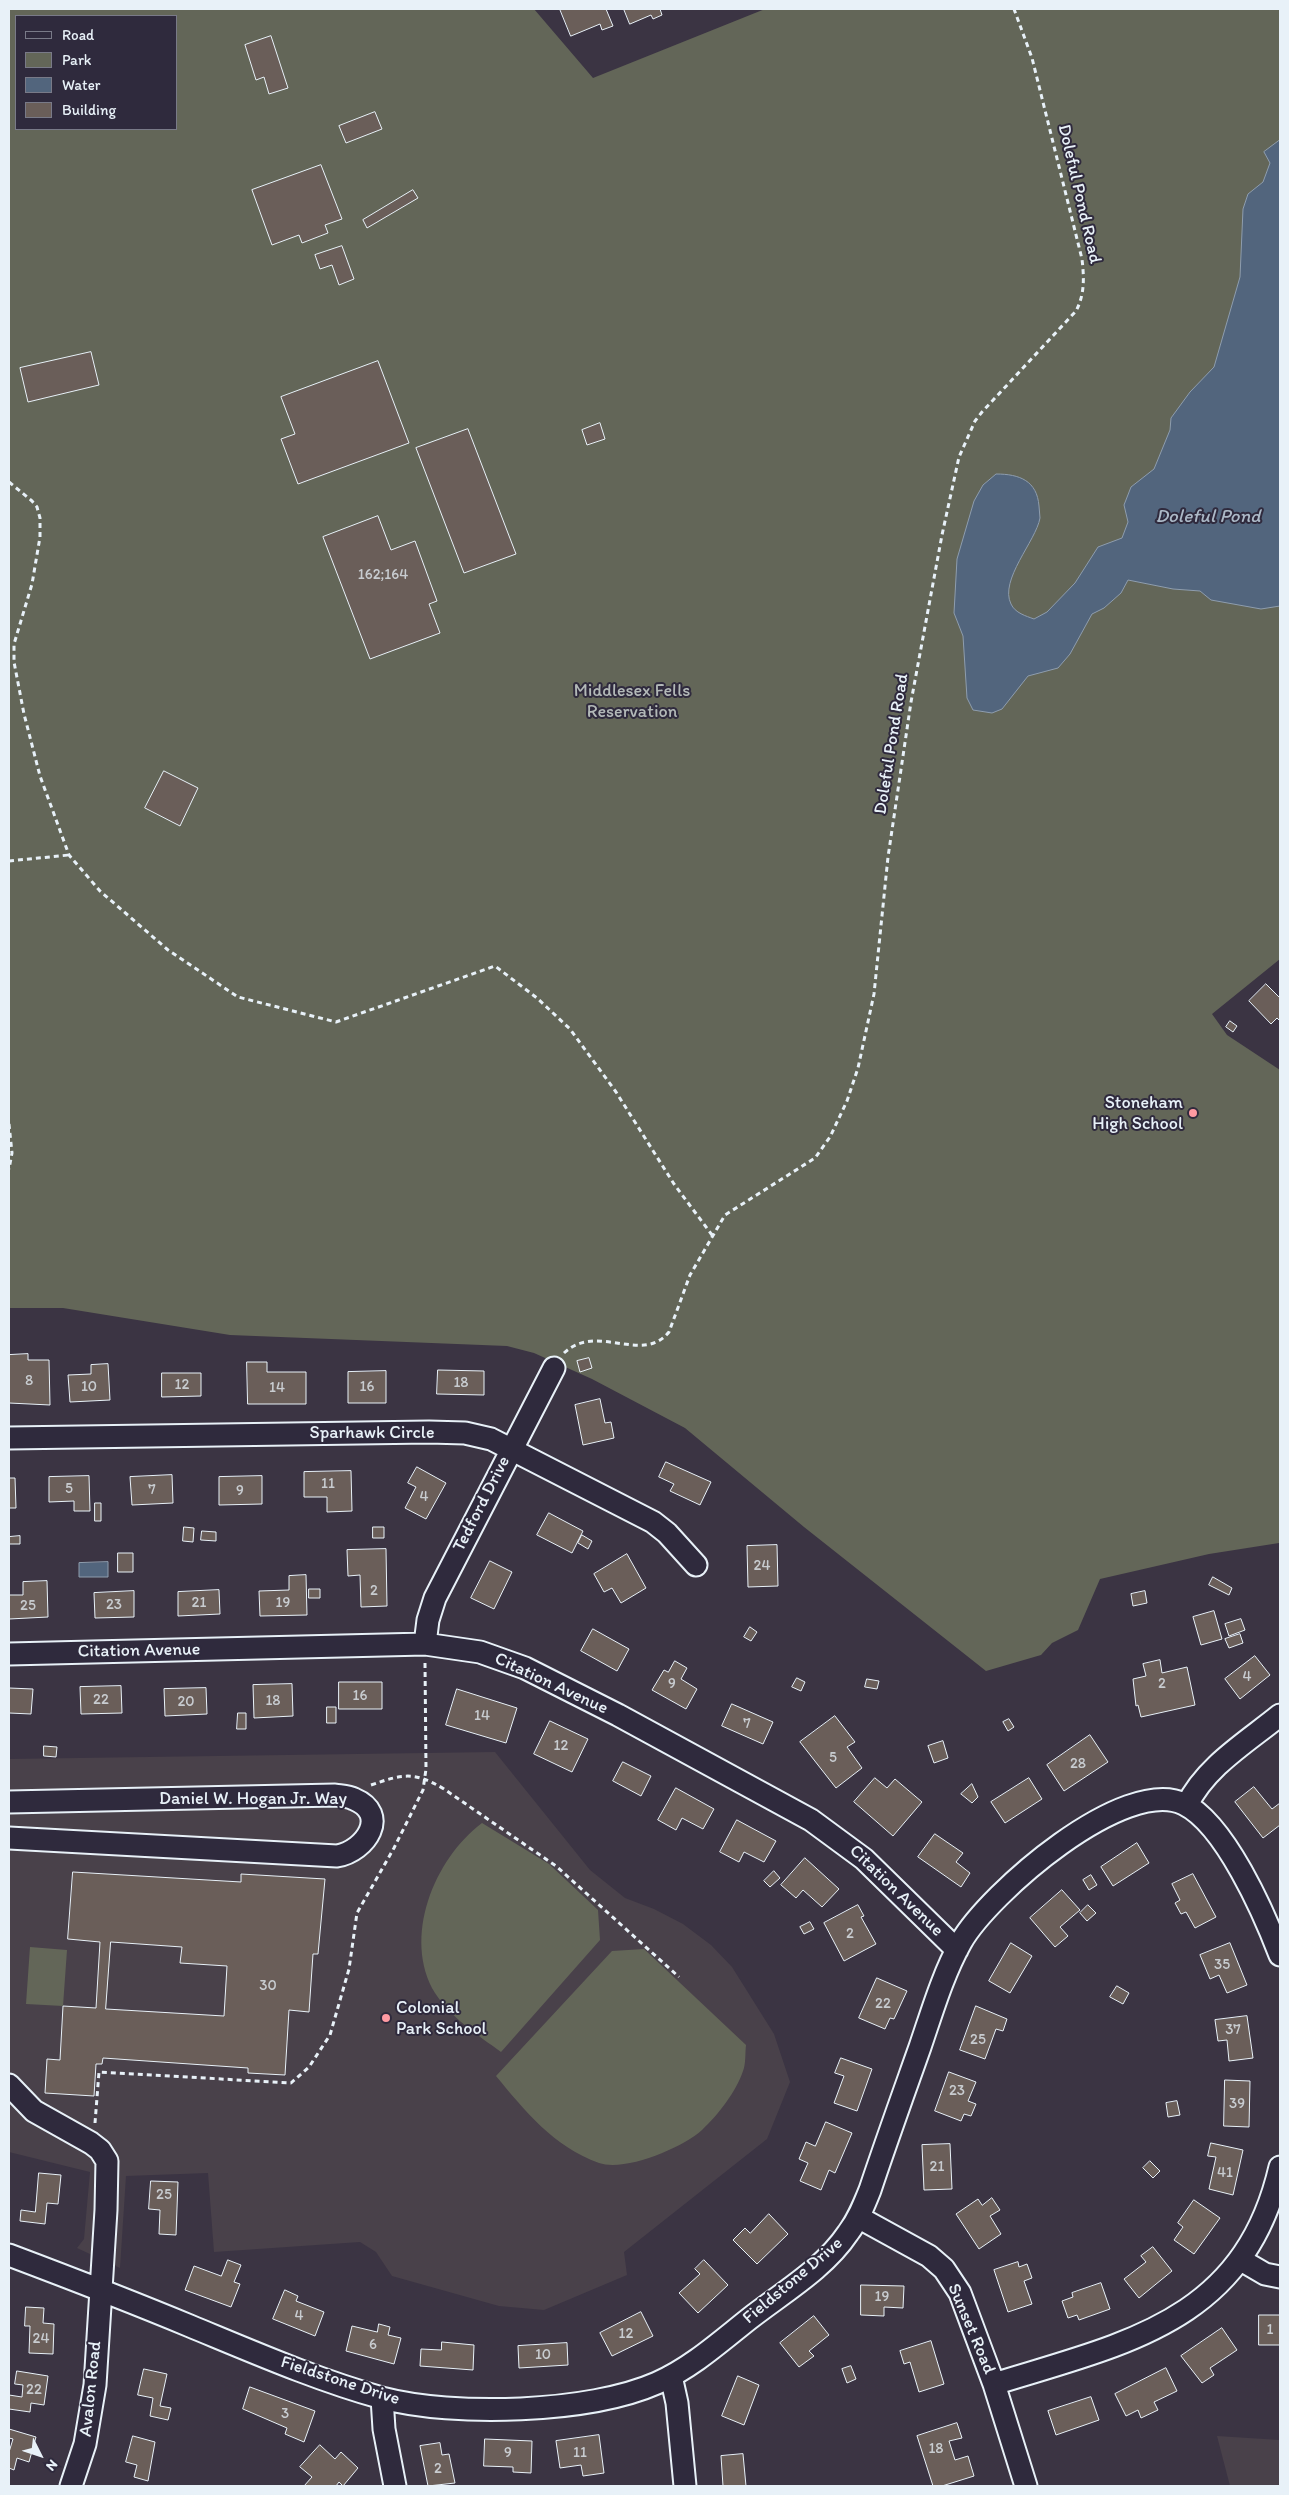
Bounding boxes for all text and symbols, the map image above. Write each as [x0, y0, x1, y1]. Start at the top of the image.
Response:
legend [15, 15, 178, 130]
text: Road [62, 26, 94, 44]
text: Park [62, 51, 92, 69]
text: Water [62, 76, 100, 94]
text: Building [62, 101, 116, 119]
street label: Doleful Pond Road [1052, 122, 1106, 266]
water label: Doleful Pond [1156, 506, 1260, 528]
house number: 162;164 [358, 566, 408, 584]
street label: Doleful Pond Road [870, 672, 914, 816]
park label: Middlesex Fells Reservation [574, 680, 690, 722]
place label: Stoneham High School [1092, 1092, 1183, 1134]
marker: Stoneham High School [1187, 1107, 1199, 1119]
house number: 8 [25, 1372, 33, 1390]
house number: 18 [453, 1374, 469, 1392]
house number: 12 [175, 1376, 189, 1394]
house number: 10 [81, 1378, 97, 1396]
house number: 16 [360, 1378, 374, 1396]
house number: 14 [269, 1379, 285, 1397]
street label: Sparhawk Circle [310, 1422, 434, 1444]
street label: Tedford Drive [449, 1453, 515, 1555]
house number: 11 [321, 1475, 335, 1493]
house number: 5 [65, 1480, 73, 1498]
house number: 7 [148, 1481, 156, 1499]
house number: 9 [236, 1482, 244, 1500]
house number: 4 [419, 1488, 429, 1506]
house number: 24 [754, 1557, 770, 1575]
house number: 2 [370, 1582, 378, 1600]
house number: 21 [192, 1594, 206, 1612]
house number: 19 [276, 1594, 290, 1612]
house number: 23 [106, 1596, 122, 1614]
house number: 25 [20, 1597, 36, 1615]
street label: Citation Avenue [77, 1639, 201, 1663]
street label: Citation Avenue [491, 1648, 611, 1720]
house number: 4 [1242, 1668, 1252, 1686]
house number: 9 [668, 1675, 676, 1693]
house number: 2 [1158, 1675, 1166, 1693]
house number: 16 [353, 1687, 367, 1705]
house number: 22 [93, 1691, 109, 1709]
house number: 18 [265, 1692, 281, 1710]
house number: 20 [177, 1693, 195, 1711]
house number: 14 [474, 1707, 490, 1725]
house number: 7 [743, 1715, 751, 1733]
house number: 12 [554, 1737, 568, 1755]
house number: 5 [829, 1749, 837, 1767]
house number: 28 [1070, 1755, 1086, 1773]
street label: Daniel W. Hogan Jr. Way [159, 1788, 347, 1810]
street label: Citation Avenue [844, 1841, 948, 1941]
house number: 2 [846, 1925, 854, 1943]
house number: 35 [1214, 1956, 1230, 1974]
house number: 30 [259, 1977, 277, 1995]
house number: 22 [875, 1995, 891, 2013]
place label: Colonial Park School [396, 1997, 487, 2040]
marker: Colonial Park School [380, 2012, 392, 2024]
house number: 37 [1225, 2021, 1241, 2039]
house number: 25 [970, 2031, 986, 2049]
house number: 23 [949, 2082, 965, 2100]
house number: 39 [1229, 2095, 1245, 2113]
house number: 21 [930, 2158, 944, 2176]
house number: 41 [1217, 2164, 1233, 2182]
house number: 25 [156, 2186, 172, 2204]
street label: Fieldstone Drive [739, 2233, 847, 2329]
street label: Sunset Road [942, 2280, 1000, 2378]
house number: 19 [875, 2288, 889, 2306]
house number: 4 [294, 2307, 304, 2325]
house number: 1 [1267, 2321, 1273, 2339]
house number: 12 [619, 2325, 633, 2343]
house number: 24 [33, 2330, 49, 2348]
house number: 6 [369, 2336, 377, 2354]
street label: Avalon Road [75, 2340, 107, 2438]
house number: 10 [535, 2346, 551, 2364]
street label: Fieldstone Drive [278, 2352, 402, 2410]
house number: 22 [26, 2381, 42, 2399]
house number: 3 [281, 2405, 289, 2423]
north arrow [15, 2430, 65, 2480]
house number: 18 [928, 2440, 944, 2458]
house number: 9 [504, 2444, 512, 2462]
house number: 11 [573, 2444, 587, 2462]
text: N [42, 2456, 61, 2474]
house number: 2 [434, 2460, 442, 2478]

